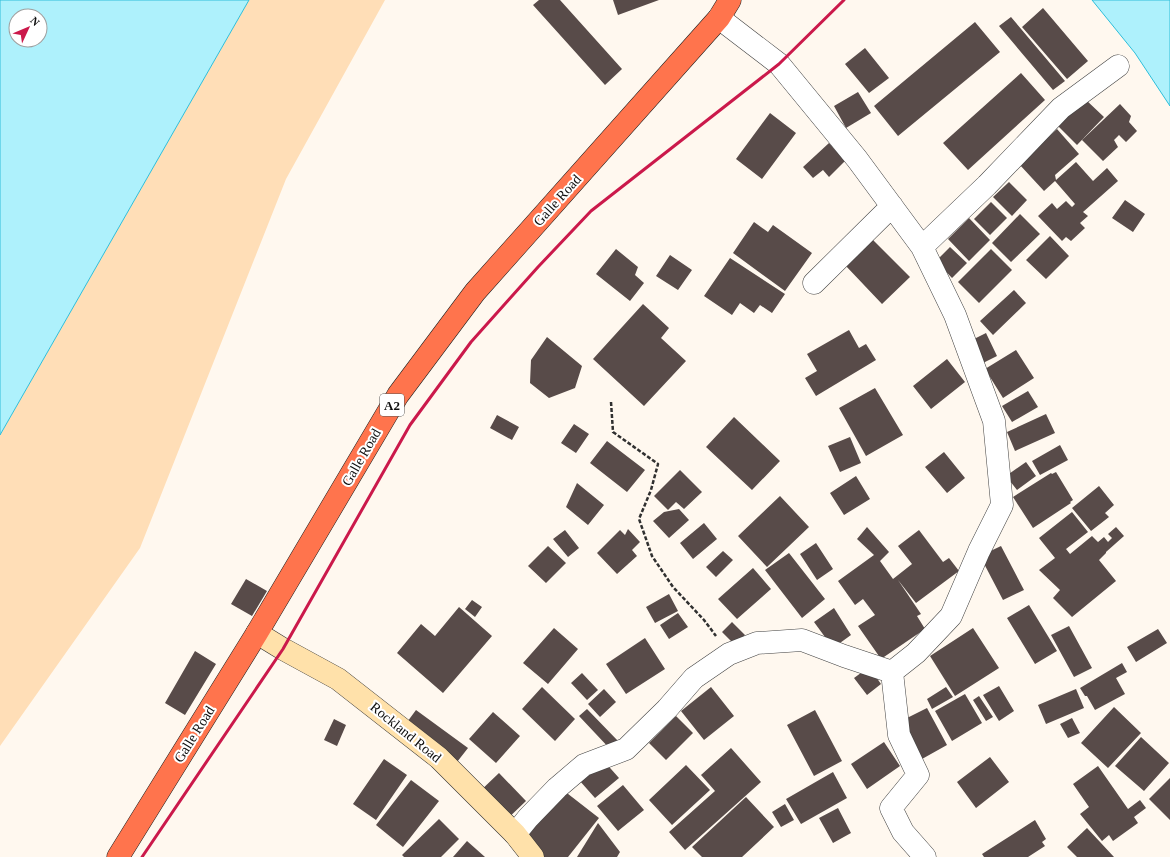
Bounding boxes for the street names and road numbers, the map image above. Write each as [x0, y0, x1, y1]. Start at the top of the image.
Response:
street label: Galle Road [531, 172, 584, 229]
road number: A2 [380, 394, 404, 416]
street label: Galle Road [339, 426, 384, 488]
street label: Rockland Road [367, 699, 444, 766]
street label: Galle Road [171, 703, 218, 765]

